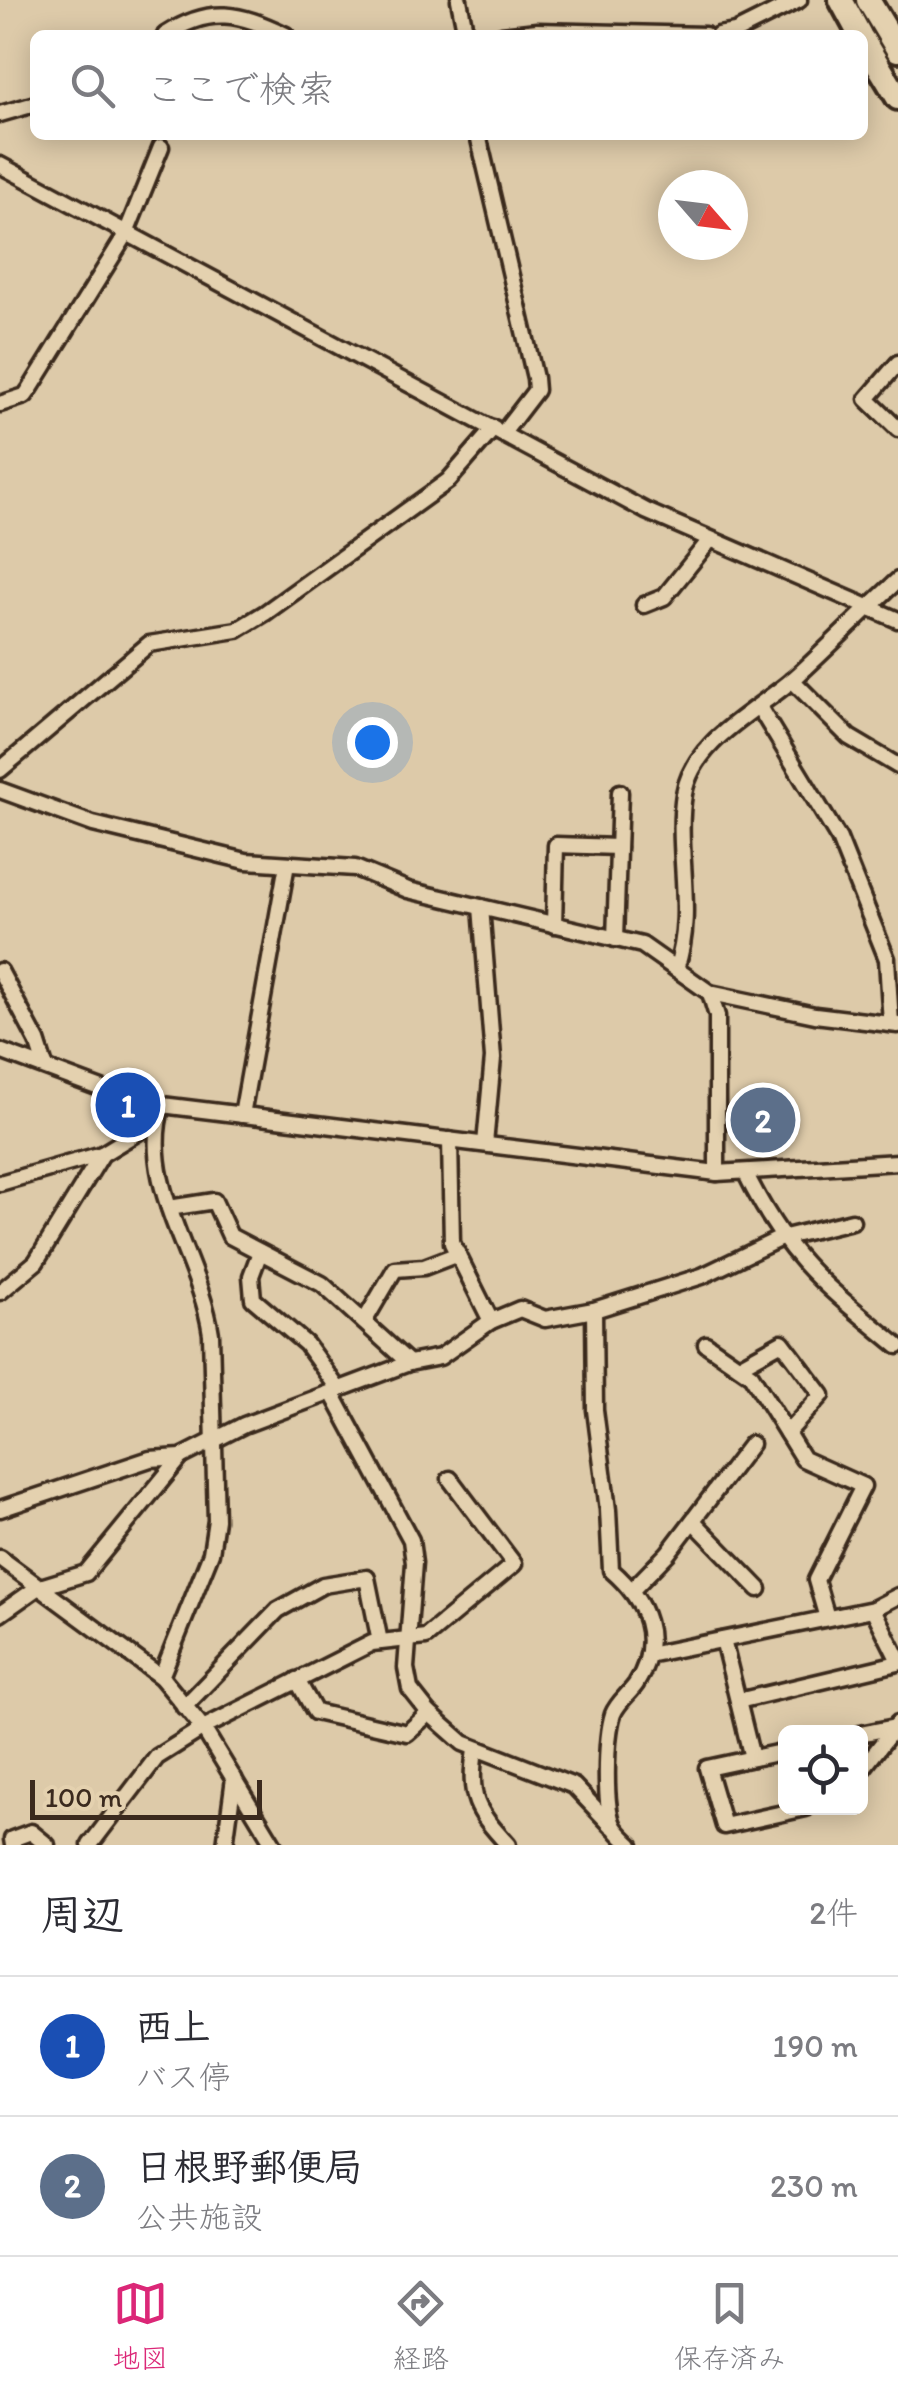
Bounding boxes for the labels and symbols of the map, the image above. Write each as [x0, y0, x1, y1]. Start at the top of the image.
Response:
north arrow [658, 170, 748, 260]
your location [347, 717, 398, 768]
pin: 1 [96, 1068, 160, 1142]
pin: 2 [730, 1082, 796, 1158]
scale bar [30, 1775, 262, 1820]

